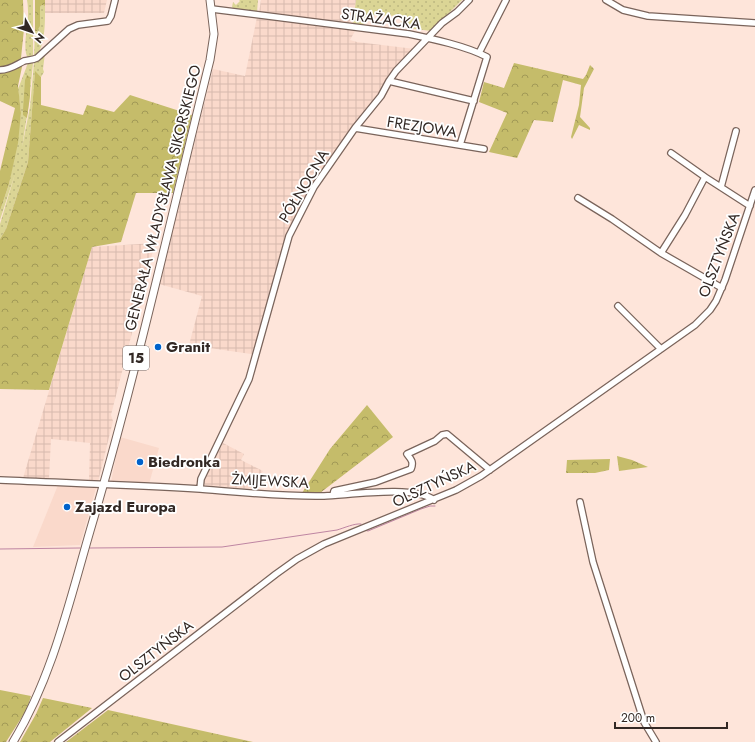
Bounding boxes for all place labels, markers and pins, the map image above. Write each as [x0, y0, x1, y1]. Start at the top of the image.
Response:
place label: Granit [166, 336, 210, 358]
marker: Granit [153, 342, 163, 352]
place label: Biedronka [148, 451, 220, 473]
marker: Biedronka [135, 457, 145, 467]
place label: Zajazd Europa [75, 496, 176, 518]
marker: Zajazd Europa [62, 502, 72, 512]

